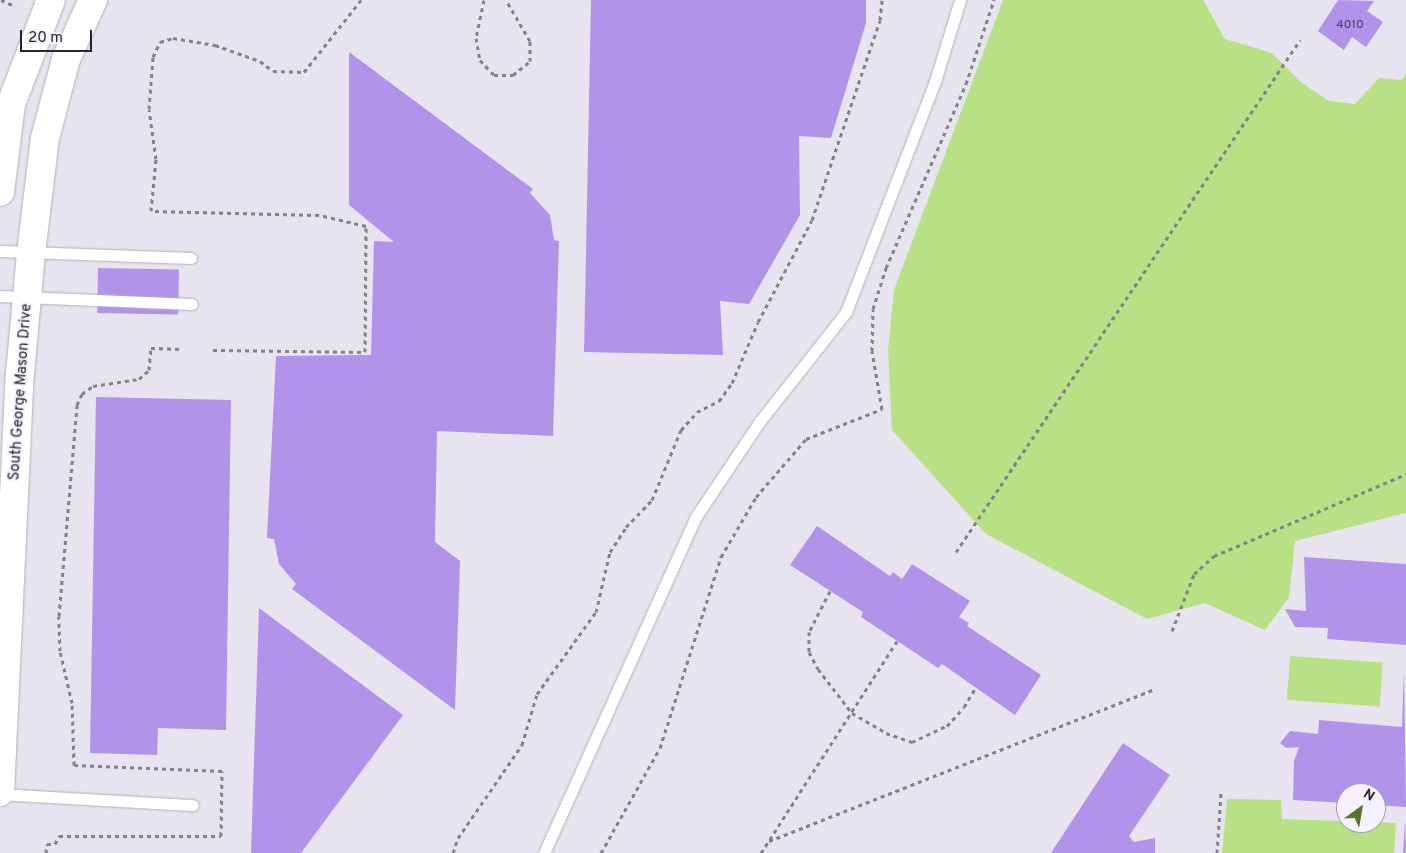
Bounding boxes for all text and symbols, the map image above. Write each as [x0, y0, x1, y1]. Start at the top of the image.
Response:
house number: 4010 [1336, 19, 1364, 33]
scale bar [22, 20, 95, 52]
text: 20 m [28, 29, 63, 48]
street label: South George Mason Drive [6, 303, 36, 481]
north arrow [1336, 783, 1386, 833]
text: N [1360, 786, 1377, 806]

